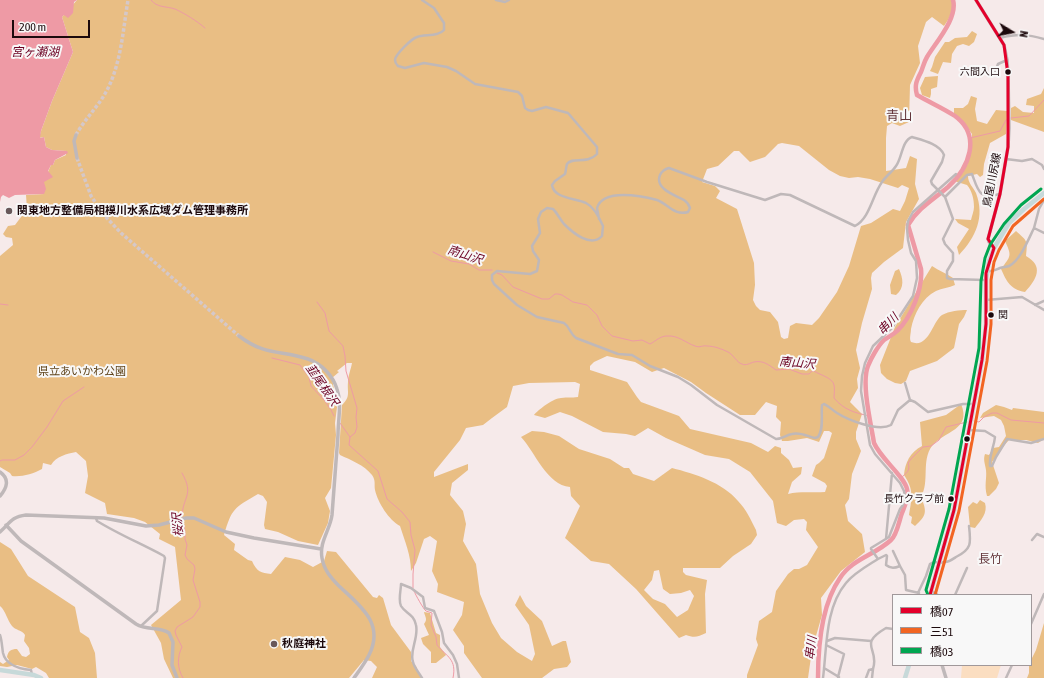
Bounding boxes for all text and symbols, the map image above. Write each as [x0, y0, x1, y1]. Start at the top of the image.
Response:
scale bar [14, 12, 92, 38]
north arrow [992, 12, 1032, 52]
text: 200 m [19, 20, 46, 34]
text: N [1017, 30, 1030, 38]
water label: 宮ヶ瀬湖 [11, 45, 59, 59]
place label: 六間入口 [960, 66, 1000, 78]
marker: 六間入口 [1003, 67, 1013, 77]
district label: 青山 [886, 108, 912, 124]
street label: 鳥屋川尻線 [980, 152, 1004, 208]
place label: 関東地方整備局相模川水系広域ダム管理事務所 [17, 204, 248, 218]
marker: 関東地方整備局相模川水系広域ダム管理事務所 [4, 206, 14, 216]
water label: 南山沢 [446, 243, 484, 267]
place label: 関 [998, 309, 1008, 321]
water label: 串川 [874, 310, 902, 338]
marker: 関 [986, 310, 996, 320]
water label: 南山沢 [778, 354, 816, 372]
water label: 韮尾根沢 [302, 361, 342, 409]
park label: 県立あいかわ公園 [38, 365, 126, 379]
unlabelled marker [962, 434, 972, 444]
place label: 長竹クラブ前 [884, 493, 944, 505]
marker: 長竹クラブ前 [946, 494, 956, 504]
water label: 桜沢 [170, 512, 186, 538]
district label: 長竹 [978, 552, 1002, 566]
legend [892, 594, 1032, 666]
text: 橋07 [930, 605, 953, 619]
text: 三51 [930, 625, 953, 639]
water label: 串川 [802, 635, 820, 661]
place label: 秋庭神社 [282, 637, 326, 651]
marker: 秋庭神社 [269, 639, 279, 649]
text: 橋03 [930, 645, 953, 659]

